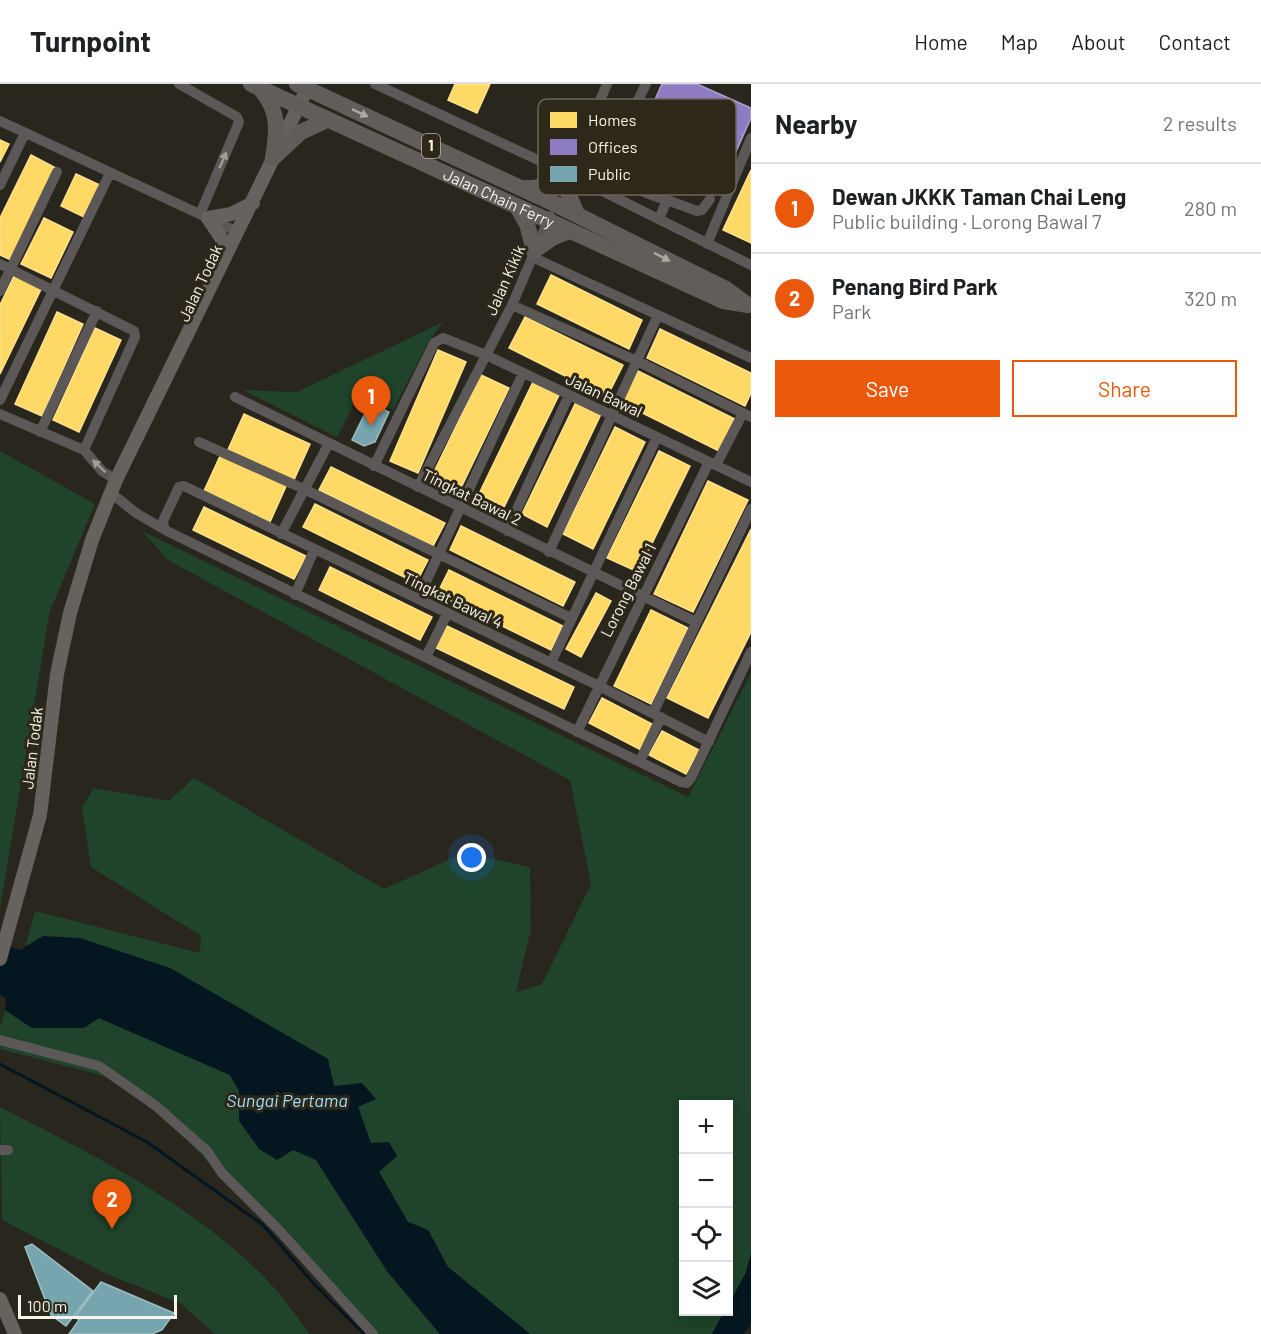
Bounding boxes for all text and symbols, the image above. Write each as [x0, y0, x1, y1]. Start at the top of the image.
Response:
text: Turnpoint [30, 24, 151, 58]
text: Home [914, 29, 968, 54]
text: Map [1001, 29, 1038, 54]
text: About [1071, 29, 1126, 54]
text: Contact [1159, 29, 1231, 54]
legend [538, 99, 736, 195]
text: Nearby [775, 108, 857, 139]
one-way arrow [351, 109, 368, 118]
text: Homes [588, 110, 636, 129]
text: 2 results [1163, 111, 1237, 135]
road number: 1 [422, 134, 440, 158]
text: Offices [588, 137, 637, 156]
one-way arrow [218, 151, 228, 169]
street label: Jalan Chain Ferry [441, 164, 558, 232]
text: Public [588, 164, 631, 183]
text: Dewan JKKK Taman Chai Leng [832, 183, 1126, 209]
text: 1 [791, 196, 798, 220]
text: 280 m [1184, 196, 1237, 220]
text: Public building · Lorong Bawal 7 [832, 209, 1101, 233]
street label: Jalan Todak [173, 241, 226, 324]
street label: Jalan Kikik [481, 242, 528, 318]
one-way arrow [654, 252, 671, 262]
text: Penang Bird Park [832, 273, 998, 299]
text: 2 [789, 286, 800, 310]
text: 320 m [1184, 286, 1237, 310]
text: Park [832, 299, 871, 323]
button: Save [775, 360, 1000, 417]
button: Share [1012, 360, 1237, 417]
street label: Jalan Bawal [563, 369, 646, 421]
pin: 1 [352, 376, 391, 426]
one-way arrow [92, 460, 106, 474]
street label: Tingkat Bawal 2 [419, 464, 525, 529]
street label: Lorong Bawal 1 [596, 540, 659, 640]
street label: Tingkat Bawal 4 [400, 567, 506, 632]
street label: Jalan Todak [17, 706, 46, 790]
your location [457, 843, 486, 872]
water label: Sungai Pertama [226, 1089, 348, 1111]
map controls [679, 1100, 733, 1316]
button: + [679, 1100, 733, 1154]
button: − [679, 1154, 733, 1208]
pin: 2 [92, 1180, 132, 1229]
button: locate [679, 1208, 733, 1262]
button: layers [679, 1262, 733, 1316]
scale bar [18, 1292, 177, 1320]
text: 100 m [27, 1296, 67, 1315]

